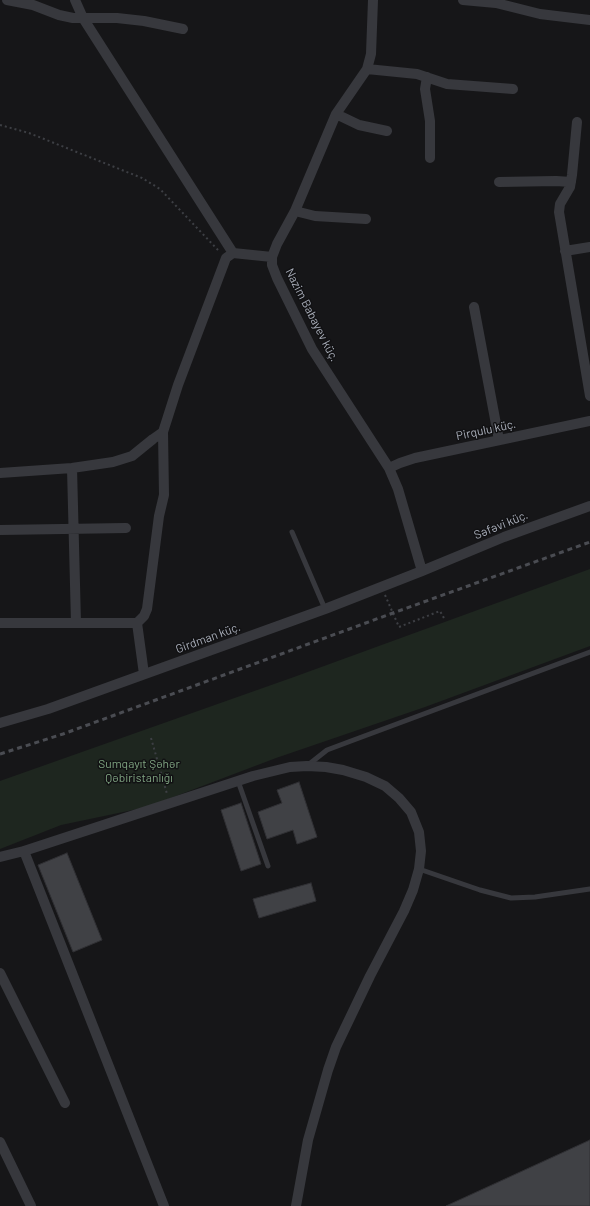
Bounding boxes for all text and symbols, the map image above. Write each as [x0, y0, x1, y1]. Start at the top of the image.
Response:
street label: Nazim Babayev küç. [282, 266, 342, 364]
street label: Pirqulu küç. [455, 417, 517, 443]
street label: Səfəvi küç. [472, 508, 530, 542]
street label: Girdman küç. [174, 620, 242, 656]
park label: Sumqayıt Şəhər Qəbiristanlığı [98, 757, 180, 785]

